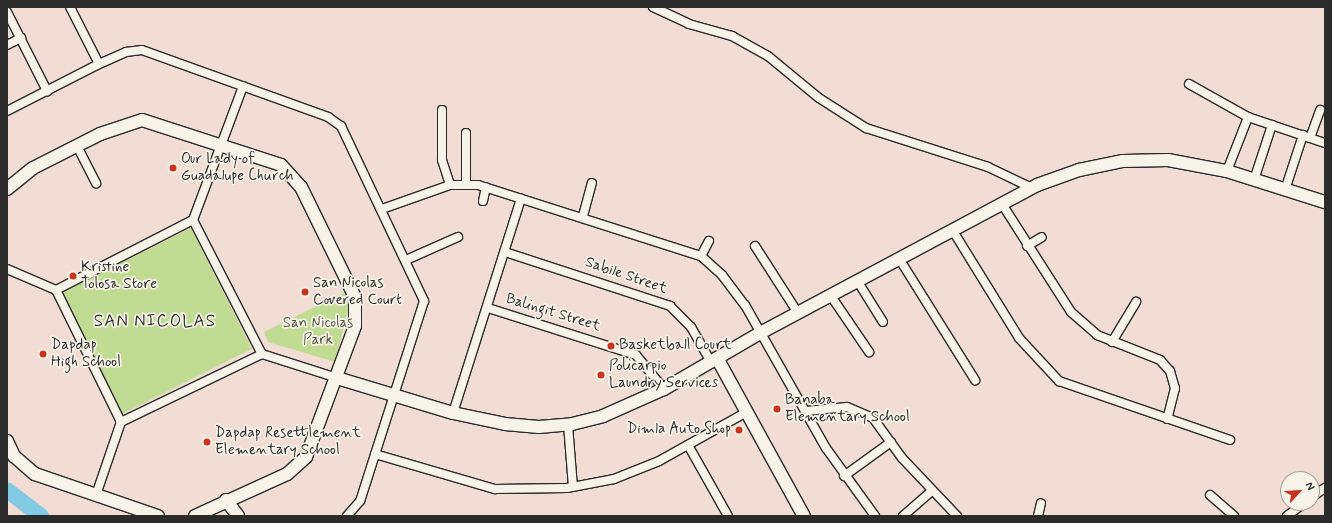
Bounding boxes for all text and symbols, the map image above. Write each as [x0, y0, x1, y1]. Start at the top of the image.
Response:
place label: Our Lady of Guadalupe Church [181, 150, 296, 185]
marker: Our Lady of Guadalupe Church [168, 163, 178, 173]
street label: Sabile Street [583, 254, 669, 298]
place label: Kristine Tolosa Store [81, 258, 157, 293]
marker: Kristine Tolosa Store [68, 271, 78, 281]
place label: San Nicolas Covered Court [313, 274, 403, 309]
marker: San Nicolas Covered Court [300, 287, 310, 297]
street label: Balingit Street [504, 290, 602, 336]
district label: SAN NICOLAS [95, 312, 215, 332]
park label: San Nicolas Park [281, 314, 355, 349]
place label: Dapdap High School [51, 336, 121, 371]
place label: Basketball Court [619, 337, 731, 355]
marker: Basketball Court [606, 341, 616, 351]
marker: Dapdap High School [38, 349, 48, 359]
place label: Policarpio Laundry Services [609, 357, 717, 392]
marker: Policarpio Laundry Services [596, 370, 606, 380]
place label: Banaba Elementary School [785, 391, 910, 426]
marker: Banaba Elementary School [772, 404, 782, 414]
place label: Dimla Auto Shop [628, 421, 731, 439]
place label: Dapdap Resettlement Elementary School [215, 424, 362, 459]
marker: Dimla Auto Shop [734, 425, 744, 435]
marker: Dapdap Resettlement Elementary School [202, 437, 212, 447]
north arrow [1280, 471, 1320, 511]
text: N [1302, 480, 1318, 493]

